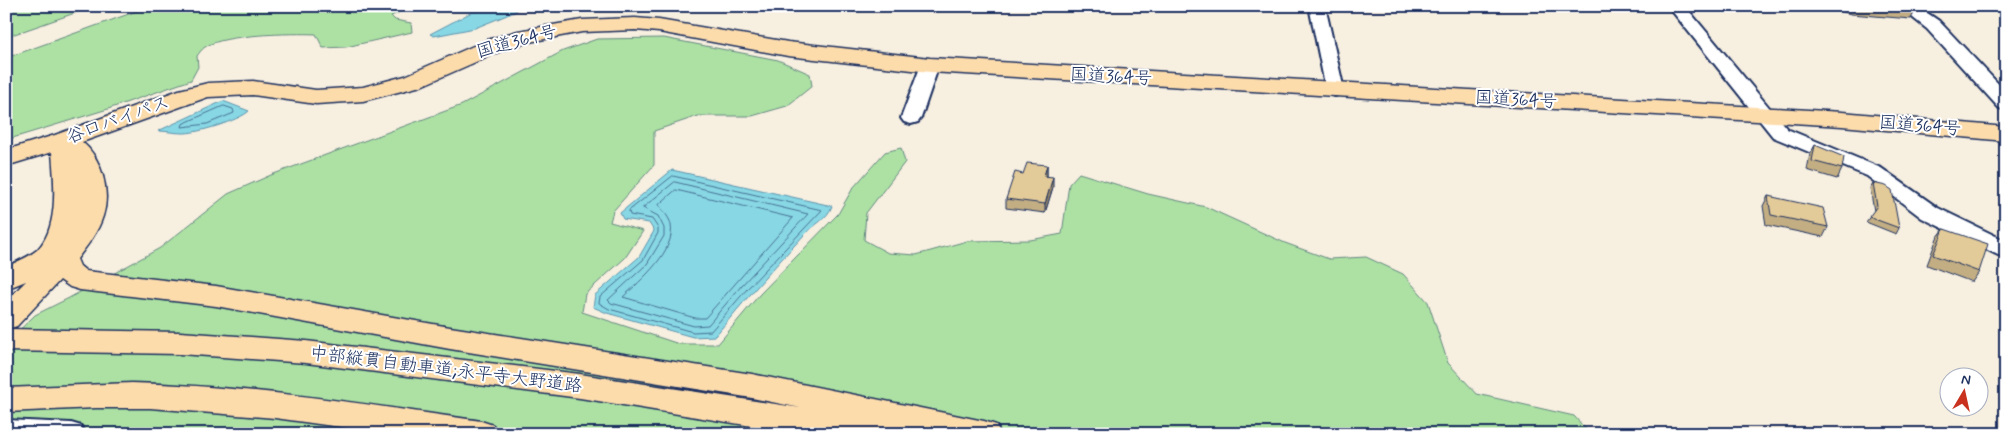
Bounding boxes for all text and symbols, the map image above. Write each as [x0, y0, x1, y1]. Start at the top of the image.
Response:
street label: 国道364号 [474, 20, 560, 64]
street label: 国道364号 [1069, 63, 1153, 91]
street label: 国道364号 [1474, 86, 1558, 114]
street label: 谷口バイパス [63, 90, 173, 150]
street label: 国道364号 [1878, 110, 1962, 142]
street label: 中部縦貫自動車道;永平寺大野道路 [308, 341, 584, 399]
north arrow [1940, 368, 1990, 418]
text: N [1960, 371, 1972, 390]

